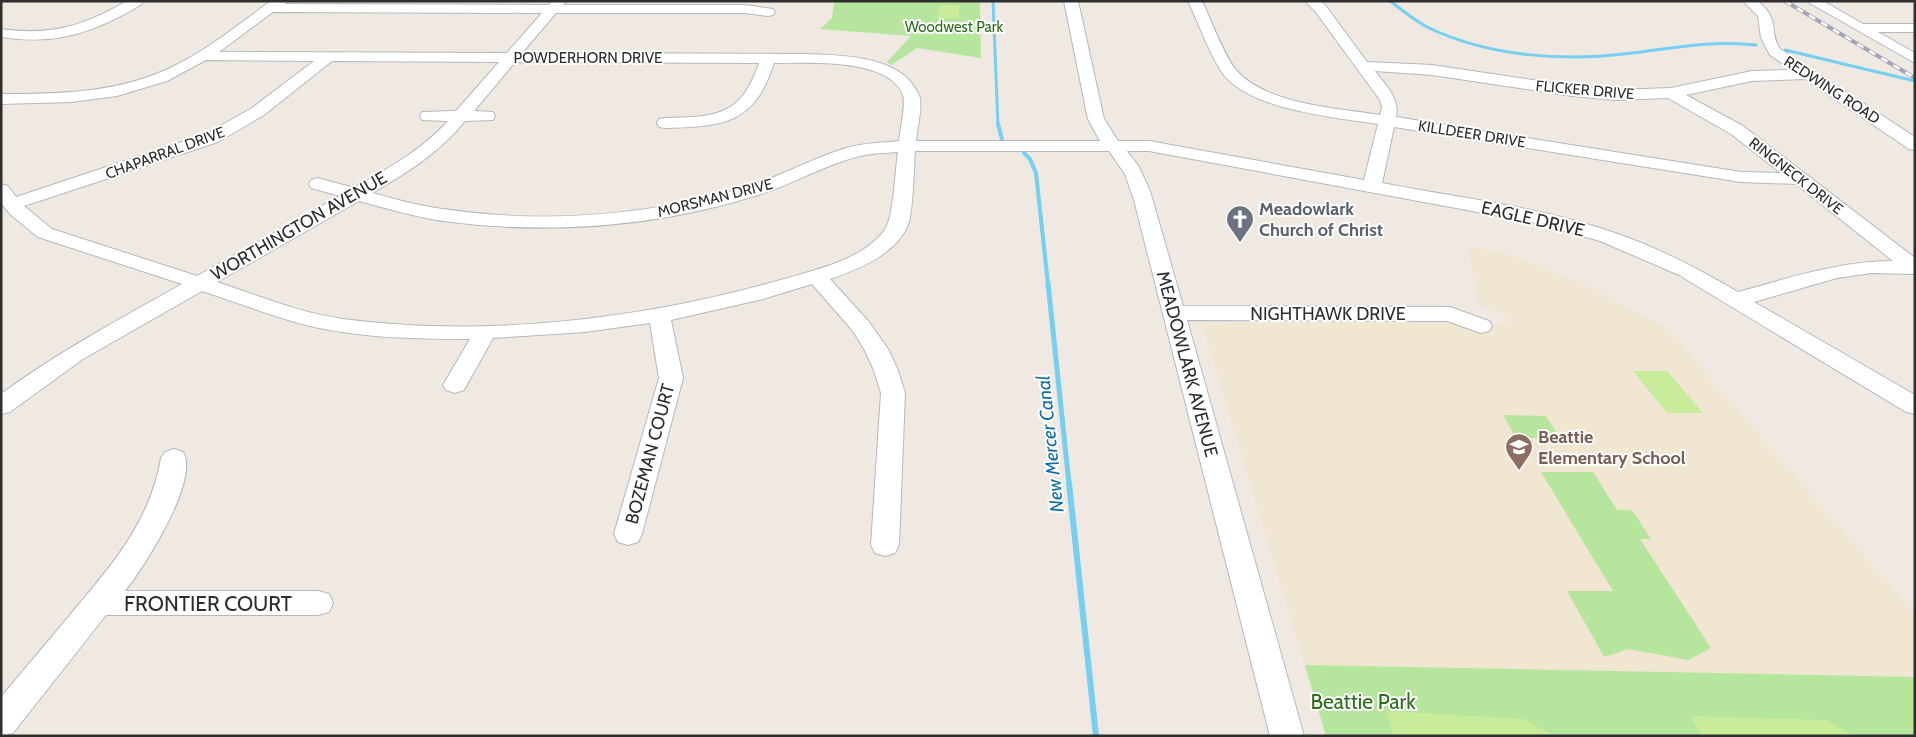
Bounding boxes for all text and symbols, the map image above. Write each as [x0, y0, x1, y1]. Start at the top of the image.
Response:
park label: Woodwest Park [905, 18, 1004, 36]
street label: POWDERHORN DRIVE [514, 49, 662, 67]
street label: REDWING ROAD [1781, 52, 1883, 128]
street label: FLICKER DRIVE [1535, 77, 1635, 103]
street label: KILLDEER DRIVE [1417, 117, 1527, 151]
street label: CHAPARRAL DRIVE [103, 123, 227, 183]
street label: RINGNECK DRIVE [1745, 134, 1847, 218]
street label: WORTHINGTON AVENUE [207, 167, 391, 285]
street label: MORSMAN DRIVE [656, 175, 774, 221]
street label: EAGLE DRIVE [1479, 196, 1587, 242]
place label: Meadowlark Church of Christ [1259, 198, 1383, 241]
church icon: Meadowlark Church of Christ [1225, 204, 1255, 243]
street label: MEADOWLARK AVENUE [1152, 269, 1222, 459]
street label: NIGHTHAWK DRIVE [1250, 303, 1406, 325]
water label: New Mercer Canal [1031, 374, 1069, 514]
street label: BOZEMAN COURT [621, 381, 679, 527]
place label: Beattie Elementary School [1538, 426, 1686, 469]
school or university icon: Beattie Elementary School [1504, 432, 1534, 471]
street label: FRONTIER COURT [124, 591, 292, 616]
park label: Beattie Park [1310, 689, 1416, 714]

